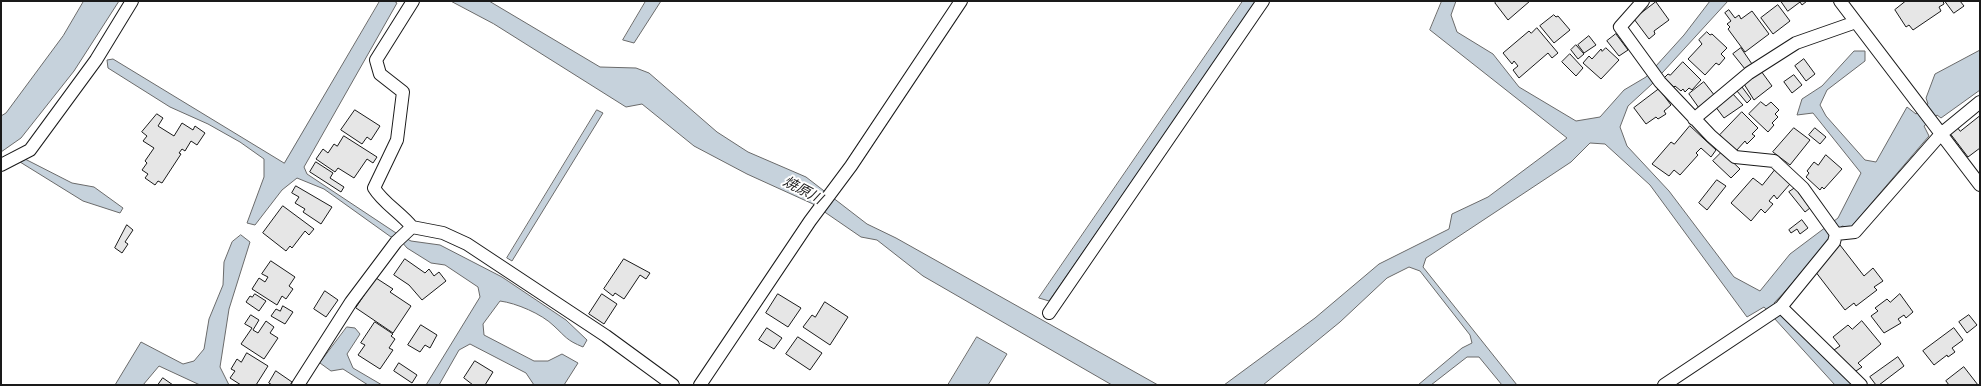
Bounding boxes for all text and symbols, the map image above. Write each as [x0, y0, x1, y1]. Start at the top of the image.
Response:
water label: 焼原川 [781, 173, 825, 207]

